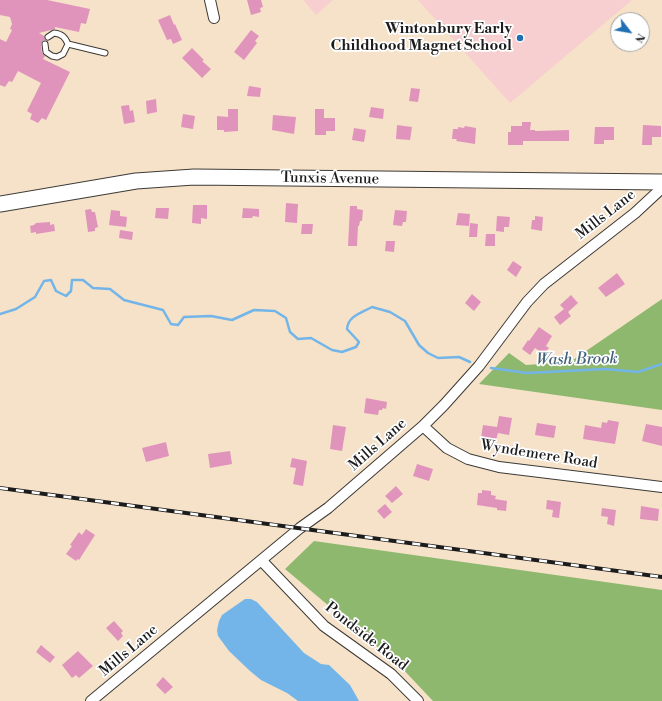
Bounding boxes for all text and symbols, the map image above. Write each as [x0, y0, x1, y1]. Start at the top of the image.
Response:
north arrow [610, 12, 650, 52]
place label: Wintonbury Early Childhood Magnet School [330, 20, 512, 55]
text: N [631, 30, 648, 45]
marker: Wintonbury Early Childhood Magnet School [515, 33, 525, 43]
street label: Tunxis Avenue [281, 169, 379, 189]
street label: Mills Lane [573, 186, 639, 244]
water label: Wash Brook [536, 350, 618, 370]
street label: Mills Lane [345, 415, 411, 475]
street label: Wyndemere Road [479, 437, 599, 473]
street label: Pondside Road [321, 599, 411, 675]
street label: Mills Lane [96, 621, 162, 681]

